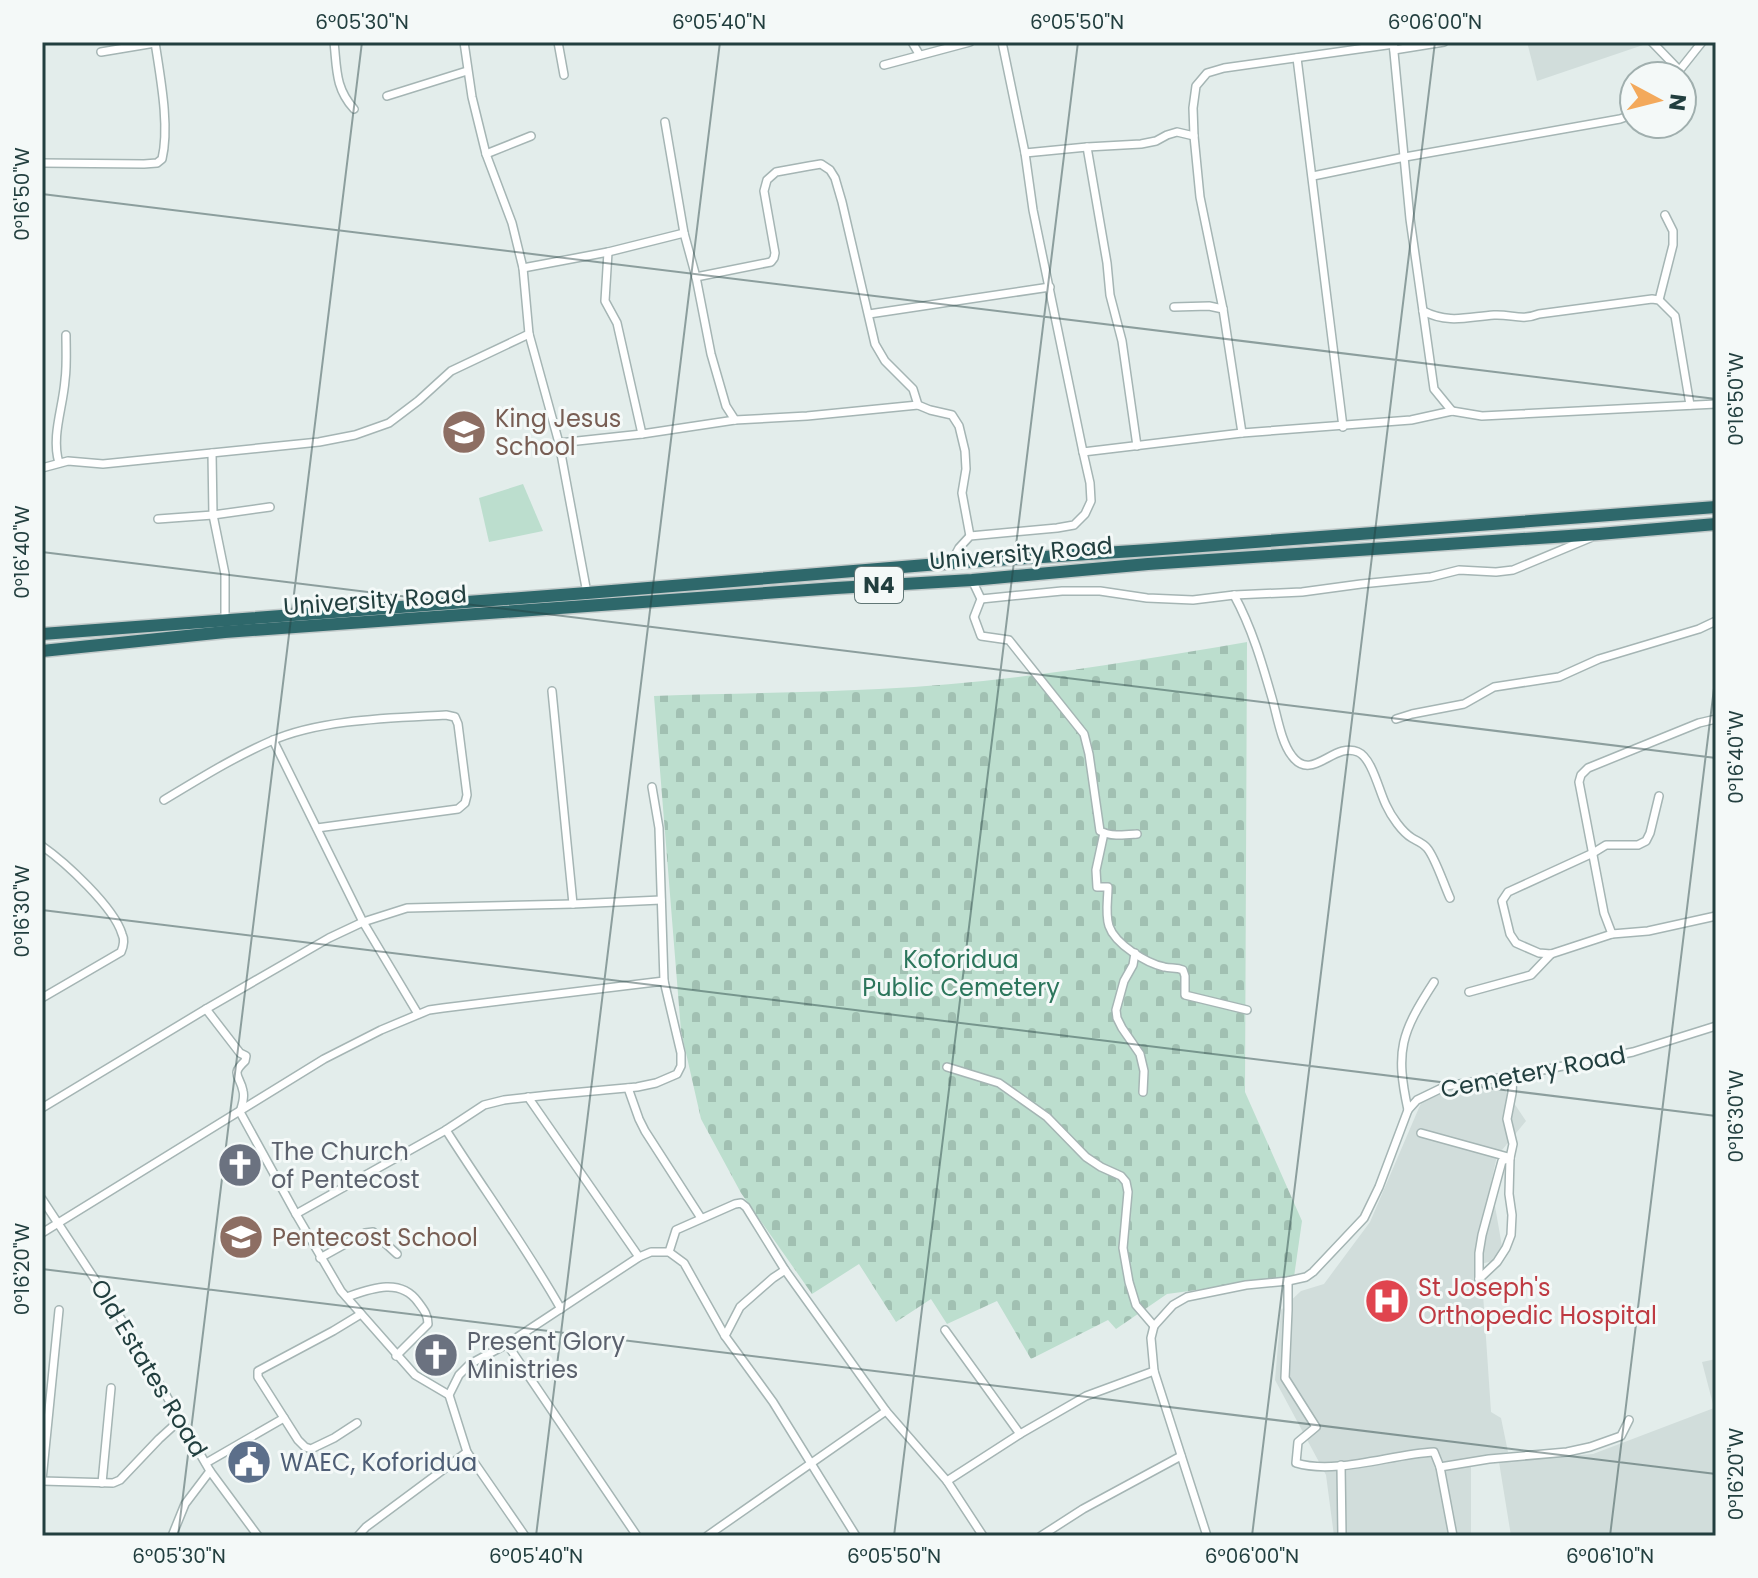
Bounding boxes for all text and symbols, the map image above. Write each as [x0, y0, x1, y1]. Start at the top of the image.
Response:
text: 6°05'30"N [315, 8, 409, 36]
text: 6°05'40"N [672, 8, 766, 36]
text: 6°05'50"N [1030, 8, 1124, 36]
text: 6°06'00"N [1388, 8, 1482, 36]
north arrow [1618, 60, 1698, 140]
text: N [1661, 92, 1694, 112]
text: 0°16'50"W [8, 147, 36, 241]
text: 0°16'50"W [1722, 352, 1750, 446]
place label: King Jesus School [495, 402, 621, 463]
school or university icon: King Jesus School [440, 408, 488, 456]
text: 0°16'40"W [8, 505, 36, 599]
street label: University Road [928, 529, 1114, 577]
road number: N4 [855, 567, 903, 603]
street label: University Road [282, 577, 468, 623]
text: 0°16'40"W [1722, 710, 1750, 804]
text: 0°16'30"W [8, 864, 36, 957]
park label: Koforidua Public Cemetery [862, 943, 1060, 1004]
street label: Cemetery Road [1438, 1038, 1628, 1106]
text: 0°16'30"W [1722, 1069, 1750, 1162]
place label: The Church of Pentecost [271, 1135, 420, 1196]
church icon: The Church of Pentecost [216, 1141, 264, 1189]
school or university icon: Pentecost School [217, 1213, 265, 1261]
place label: Pentecost School [272, 1221, 478, 1254]
text: 0°16'20"W [8, 1222, 36, 1315]
place label: St Joseph's Orthopedic Hospital [1418, 1271, 1657, 1332]
street label: Old Estates Road [83, 1273, 215, 1463]
hospital icon: St Joseph's Orthopedic Hospital [1363, 1277, 1411, 1325]
place label: Present Glory Ministries [467, 1325, 626, 1386]
church icon: Present Glory Ministries [412, 1331, 460, 1379]
text: 0°16'20"W [1722, 1427, 1750, 1520]
public building icon: WAEC, Koforidua [225, 1438, 273, 1486]
place label: WAEC, Koforidua [280, 1446, 477, 1479]
text: 6°05'30"N [132, 1542, 226, 1570]
text: 6°05'40"N [489, 1542, 583, 1570]
text: 6°05'50"N [847, 1542, 941, 1570]
text: 6°06'00"N [1205, 1542, 1299, 1570]
text: 6°06'10"N [1566, 1542, 1654, 1570]

